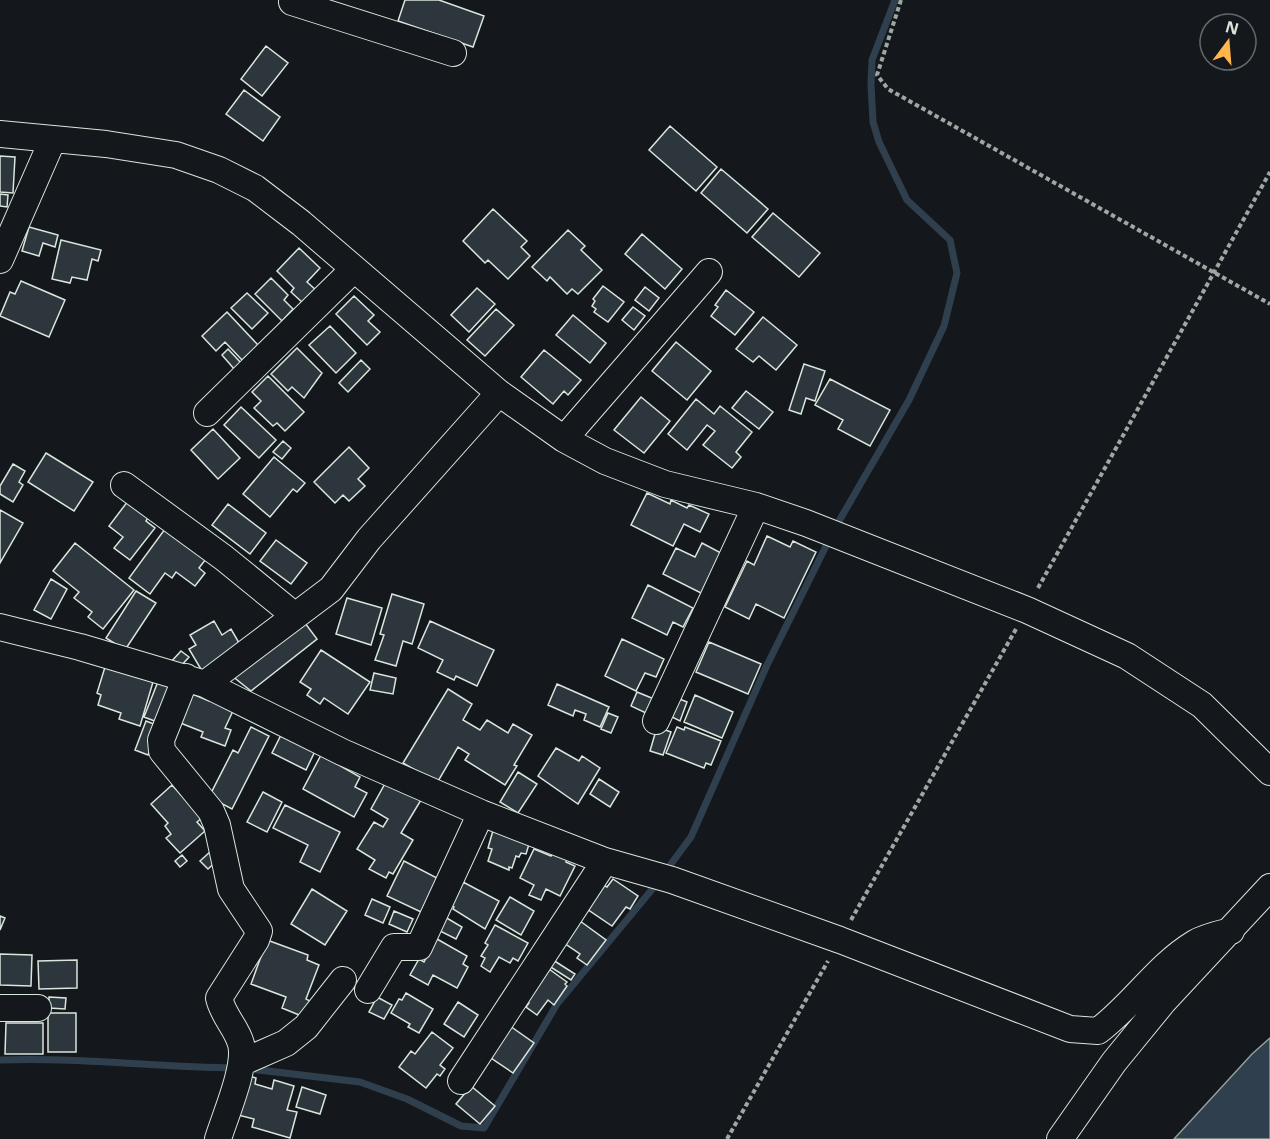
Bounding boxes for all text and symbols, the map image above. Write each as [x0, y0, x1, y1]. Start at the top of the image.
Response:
north arrow [1198, 12, 1258, 72]
text: N [1223, 15, 1241, 40]

